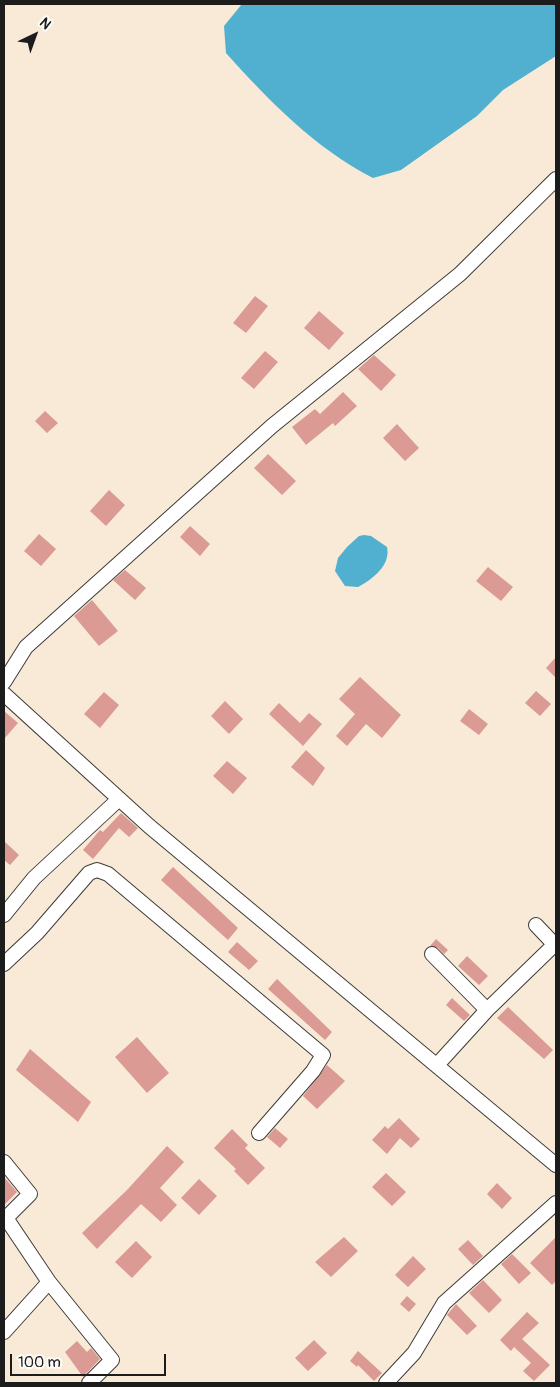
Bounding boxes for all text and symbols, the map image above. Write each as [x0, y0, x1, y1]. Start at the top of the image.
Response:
north arrow [10, 10, 60, 60]
text: N [36, 14, 55, 33]
scale bar [12, 1344, 169, 1376]
text: 100 m [18, 1353, 61, 1372]

